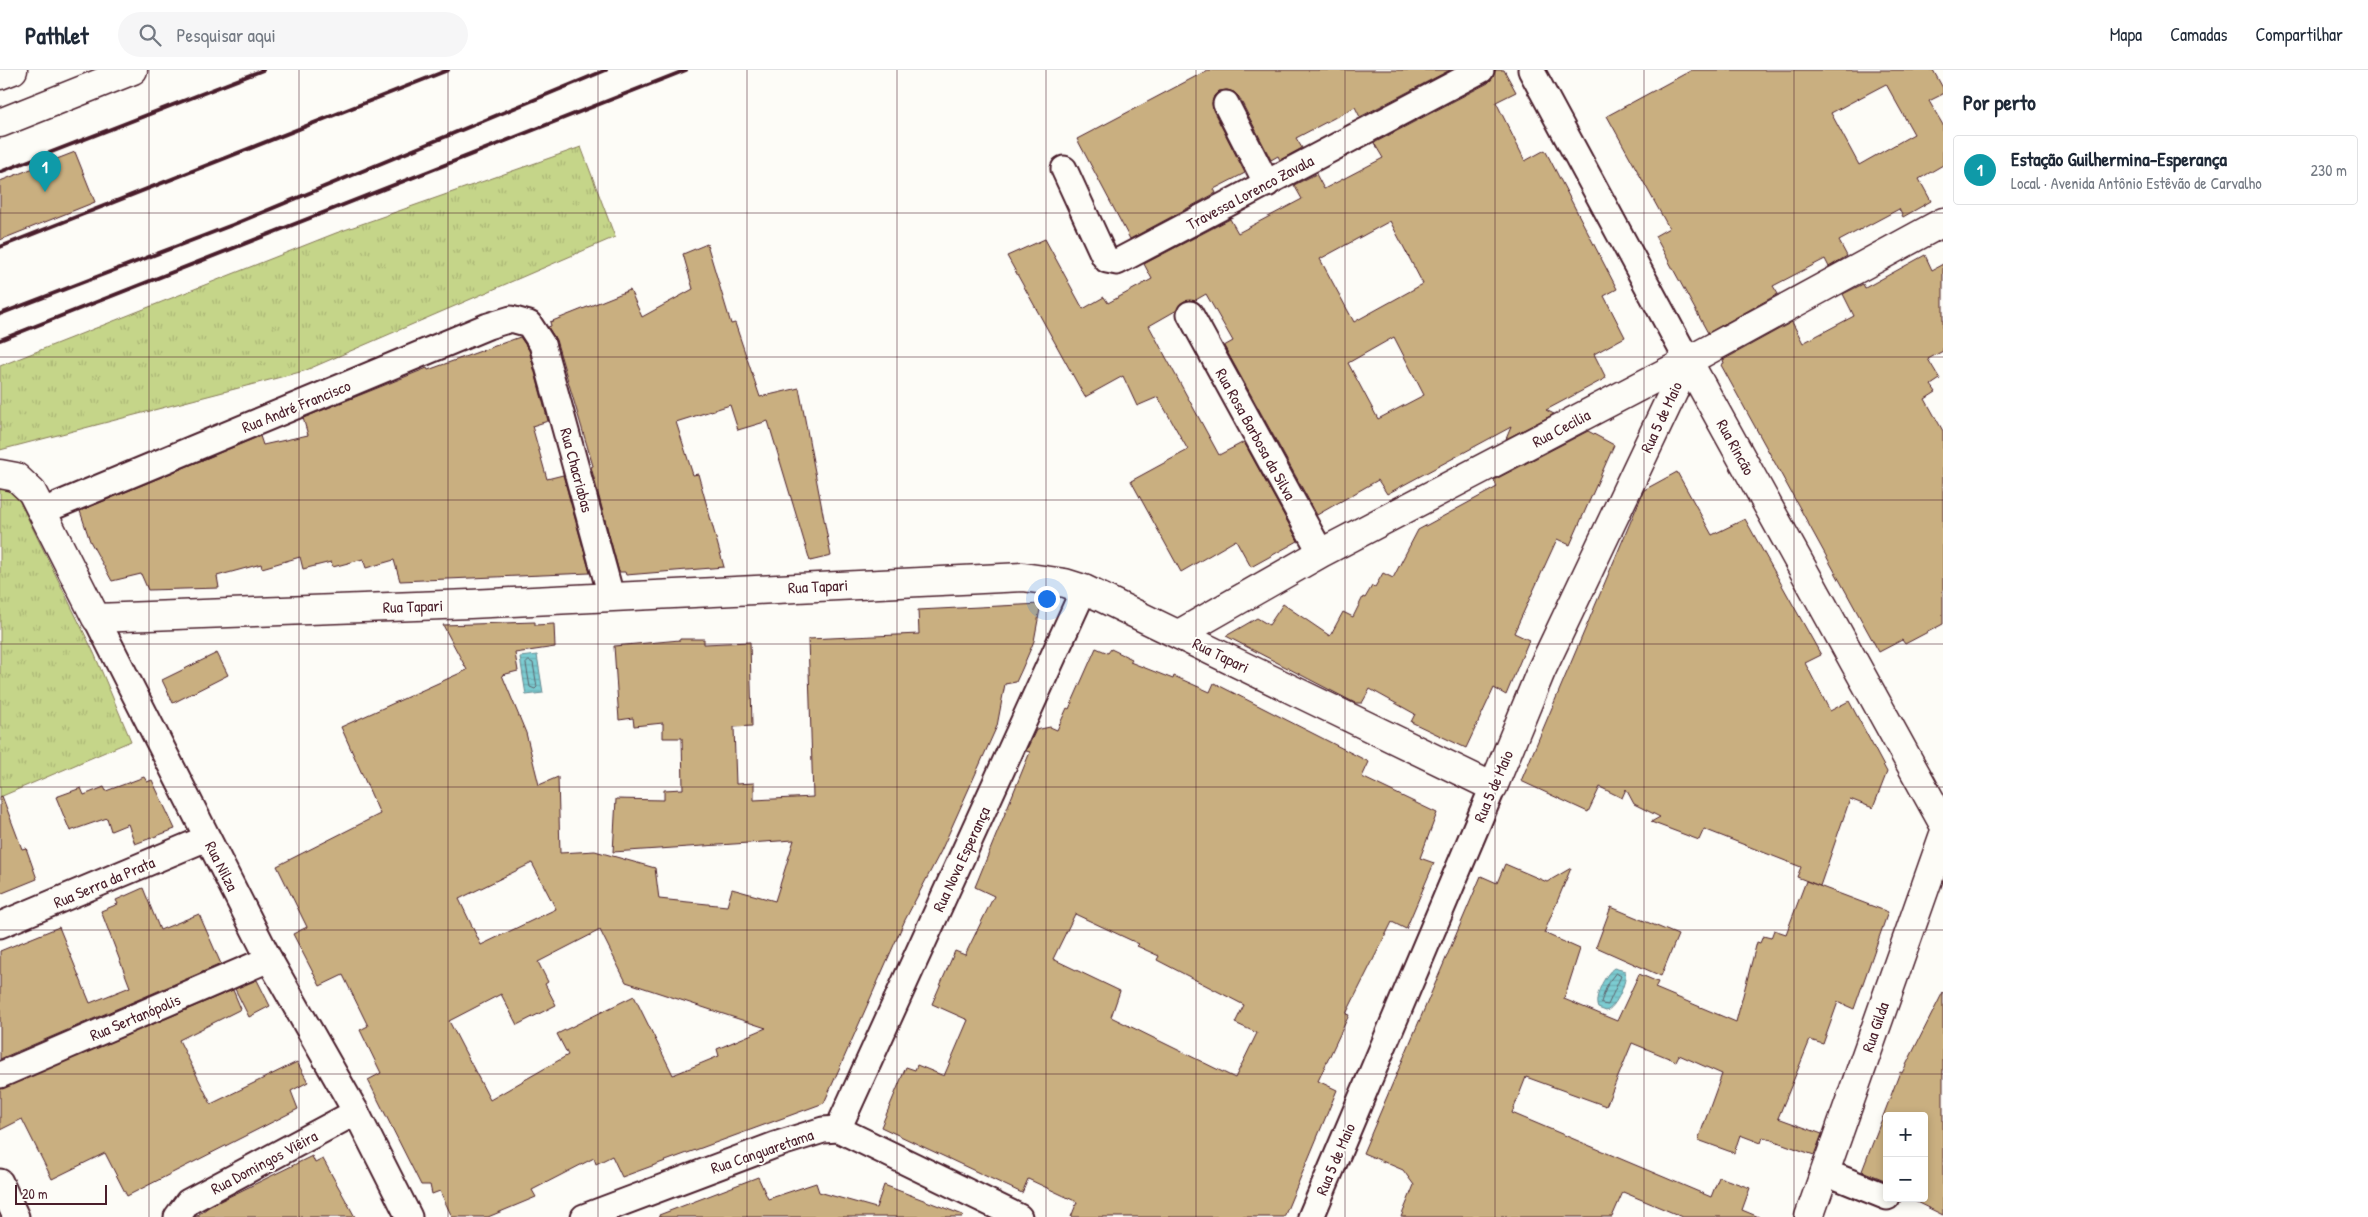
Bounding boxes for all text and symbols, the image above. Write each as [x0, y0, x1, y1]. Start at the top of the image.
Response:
search box [118, 12, 468, 57]
text: Pathlet [25, 19, 88, 51]
icon: search [136, 21, 164, 49]
text: Pesquisar aqui [176, 22, 276, 48]
text: Mapa [2110, 22, 2142, 47]
text: Camadas [2170, 22, 2227, 47]
text: Compartilhar [2255, 22, 2343, 47]
text: Por perto [1963, 88, 2036, 117]
text: Estação Guilhermina-Esperança [2011, 146, 2227, 172]
street label: Travessa Lorenco Zavala [1183, 149, 1317, 235]
pin: 1 [29, 151, 61, 192]
text: 1 [1977, 159, 1983, 181]
text: 230 m [2311, 159, 2347, 181]
text: Local · Avenida Antônio Estêvão de Carvalho [2011, 172, 2262, 194]
street label: Rua Rosa Barbosa da Silva [1211, 364, 1301, 504]
street label: Rua André Francisco [238, 374, 354, 438]
street label: Rua 5 de Maio [1635, 377, 1687, 456]
street label: Rua Cecilia [1528, 404, 1594, 452]
street label: Rua Rincão [1712, 415, 1761, 479]
street label: Rua Chacriabas [555, 425, 599, 515]
street label: Rua Tapari [787, 573, 849, 599]
your location [1034, 586, 1060, 612]
street label: Rua Tapari [383, 594, 443, 618]
street label: Rua Tapari [1189, 632, 1253, 678]
street label: Rua 5 de Maio [1468, 746, 1518, 825]
street label: Rua Nova Esperança [927, 803, 995, 915]
street label: Rua Nilza [200, 837, 244, 895]
street label: Rua Serra da Prata [50, 851, 158, 913]
street label: Rua Sertanópolis [86, 988, 184, 1046]
street label: Rua Gilda [1856, 999, 1894, 1055]
map controls [1883, 1112, 1928, 1202]
button: + [1883, 1112, 1928, 1157]
street label: Rua 5 de Maio [1310, 1119, 1360, 1198]
street label: Rua Canguaretama [708, 1123, 816, 1179]
street label: Rua Domingos Viêira [207, 1125, 321, 1199]
button: − [1883, 1157, 1928, 1202]
scale bar [15, 1182, 108, 1205]
text: 20 m [22, 1184, 48, 1203]

